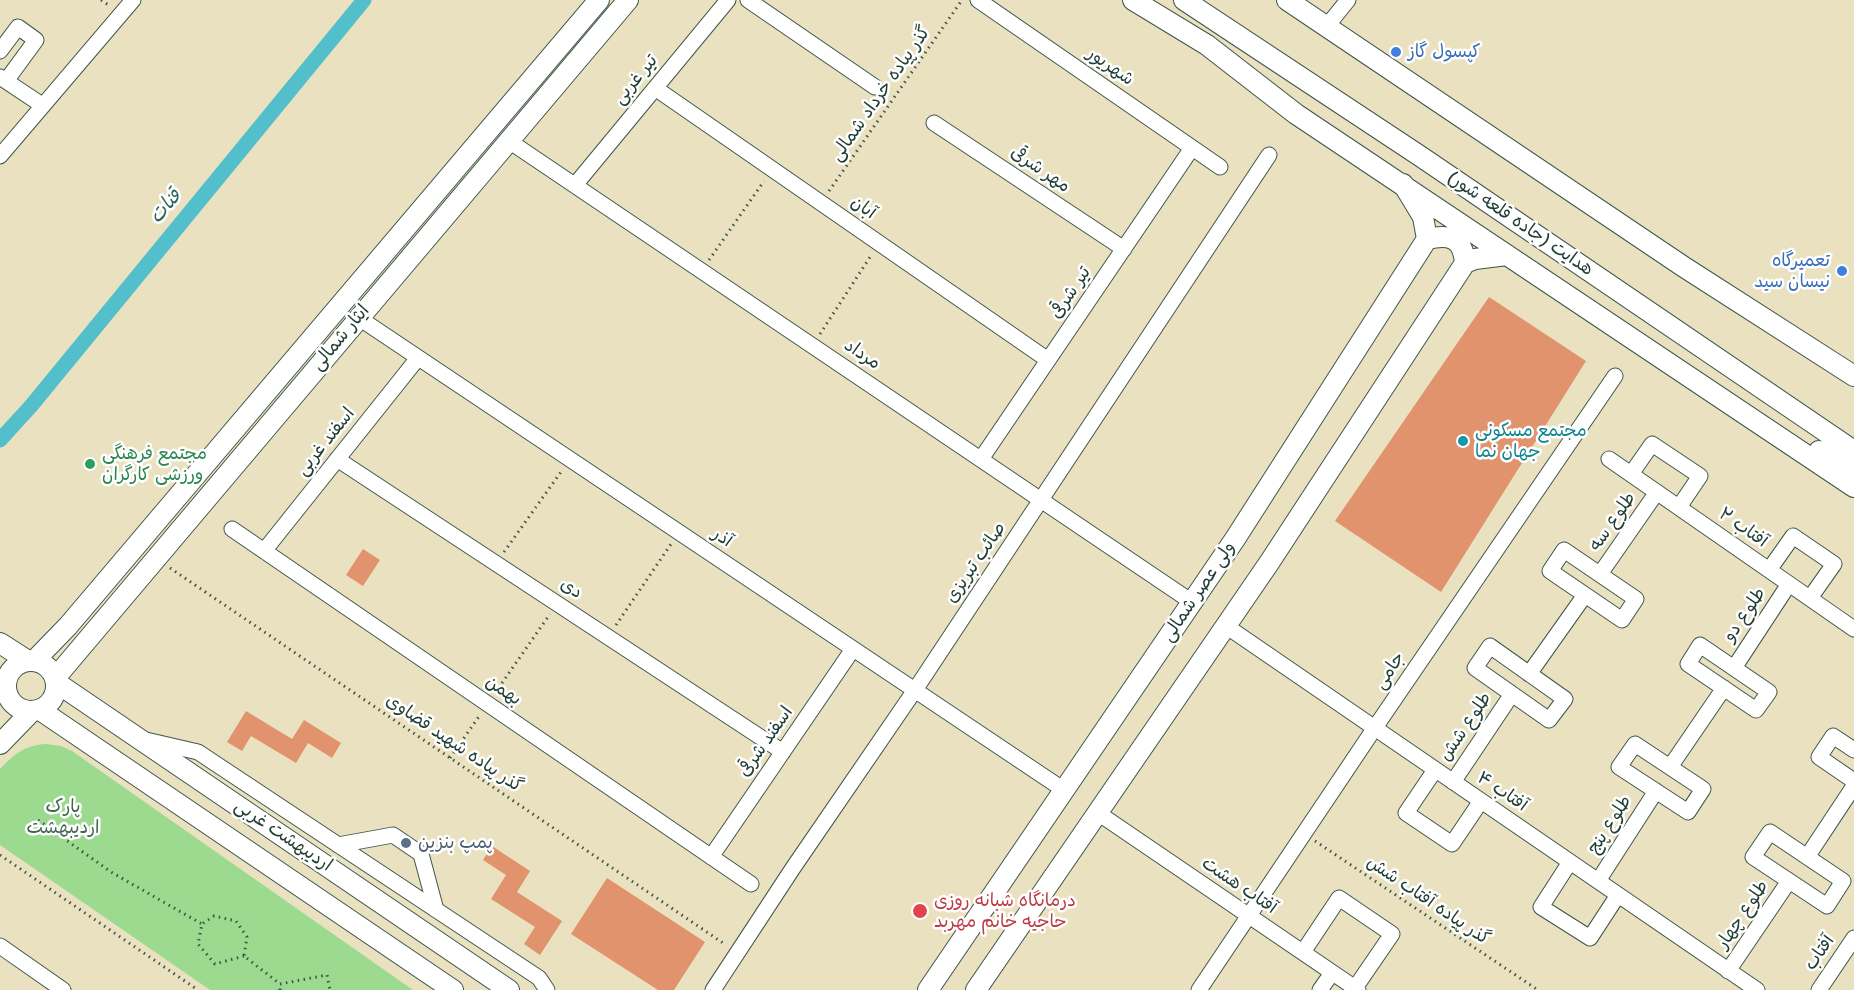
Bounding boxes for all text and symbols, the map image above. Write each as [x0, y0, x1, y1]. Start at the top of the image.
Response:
street label: گذر پیاده خرداد شمالی [826, 22, 936, 166]
place label: کپسول گاز [1408, 41, 1481, 63]
street label: شهریور [1082, 43, 1138, 91]
marker: کپسول گاز [1389, 45, 1403, 59]
street label: تیر غربی [609, 51, 663, 109]
street label: مهر شرقی [1006, 142, 1074, 198]
street label: هدایت (جاده قلعه شور) [1443, 167, 1597, 281]
water label: قنات [145, 185, 187, 229]
street label: آبان [846, 192, 880, 224]
place label: تعمیرگاه نیسان سید [1754, 250, 1830, 292]
street label: تیر شرقی [1046, 263, 1096, 323]
marker: تعمیرگاه نیسان سید [1835, 264, 1849, 278]
street label: ایثار شمالی [307, 301, 375, 375]
street label: مرداد [840, 335, 884, 375]
street label: اسفند غربی [292, 404, 360, 480]
place label: مجتمع مسکونی جهان نما [1475, 420, 1587, 462]
marker: مجتمع مسکونی جهان نما [1456, 434, 1470, 448]
place label: مجتمع فرهنگی ورزشی کارگران [102, 443, 207, 486]
marker: مجتمع فرهنگی ورزشی کارگران [83, 457, 97, 471]
street label: طلوع سه [1585, 488, 1641, 556]
street label: آفتاب ۲ [1714, 503, 1772, 553]
street label: صائب تبریزی [941, 518, 1011, 608]
street label: آذر [708, 523, 736, 553]
street label: ولی عصر شمالی [1158, 538, 1240, 646]
street label: دی [556, 574, 586, 604]
street label: طلوع دو [1719, 584, 1771, 646]
street label: جامی [1370, 648, 1410, 694]
street label: بهمن [481, 671, 525, 711]
street label: طلوع شش [1435, 689, 1497, 765]
street label: گذر پیاده شهید قضاوی [381, 690, 527, 798]
street label: اسفند شرقی [734, 703, 798, 781]
street label: آفتاب ۴ [1473, 767, 1531, 817]
street label: طلوع پنج [1583, 792, 1637, 858]
street label: اردیبهشت غربی [230, 795, 336, 877]
park label: پارک اردیبهشت [27, 796, 99, 838]
place label: پمپ بنزین [418, 832, 493, 854]
marker: پمپ بنزین [399, 836, 413, 850]
street label: گذر پیاده آفتاب شش [1362, 852, 1494, 950]
street label: آفتاب هشت [1197, 853, 1281, 919]
street label: طلوع چهار [1712, 877, 1774, 953]
place label: درمانگاه شبانه‌ روزی حاجیه‌ خانم مهربد [934, 890, 1076, 932]
marker: درمانگاه شبانه‌ روزی حاجیه‌ خانم مهربد [911, 902, 929, 920]
street label: آفتاب [1800, 931, 1840, 975]

